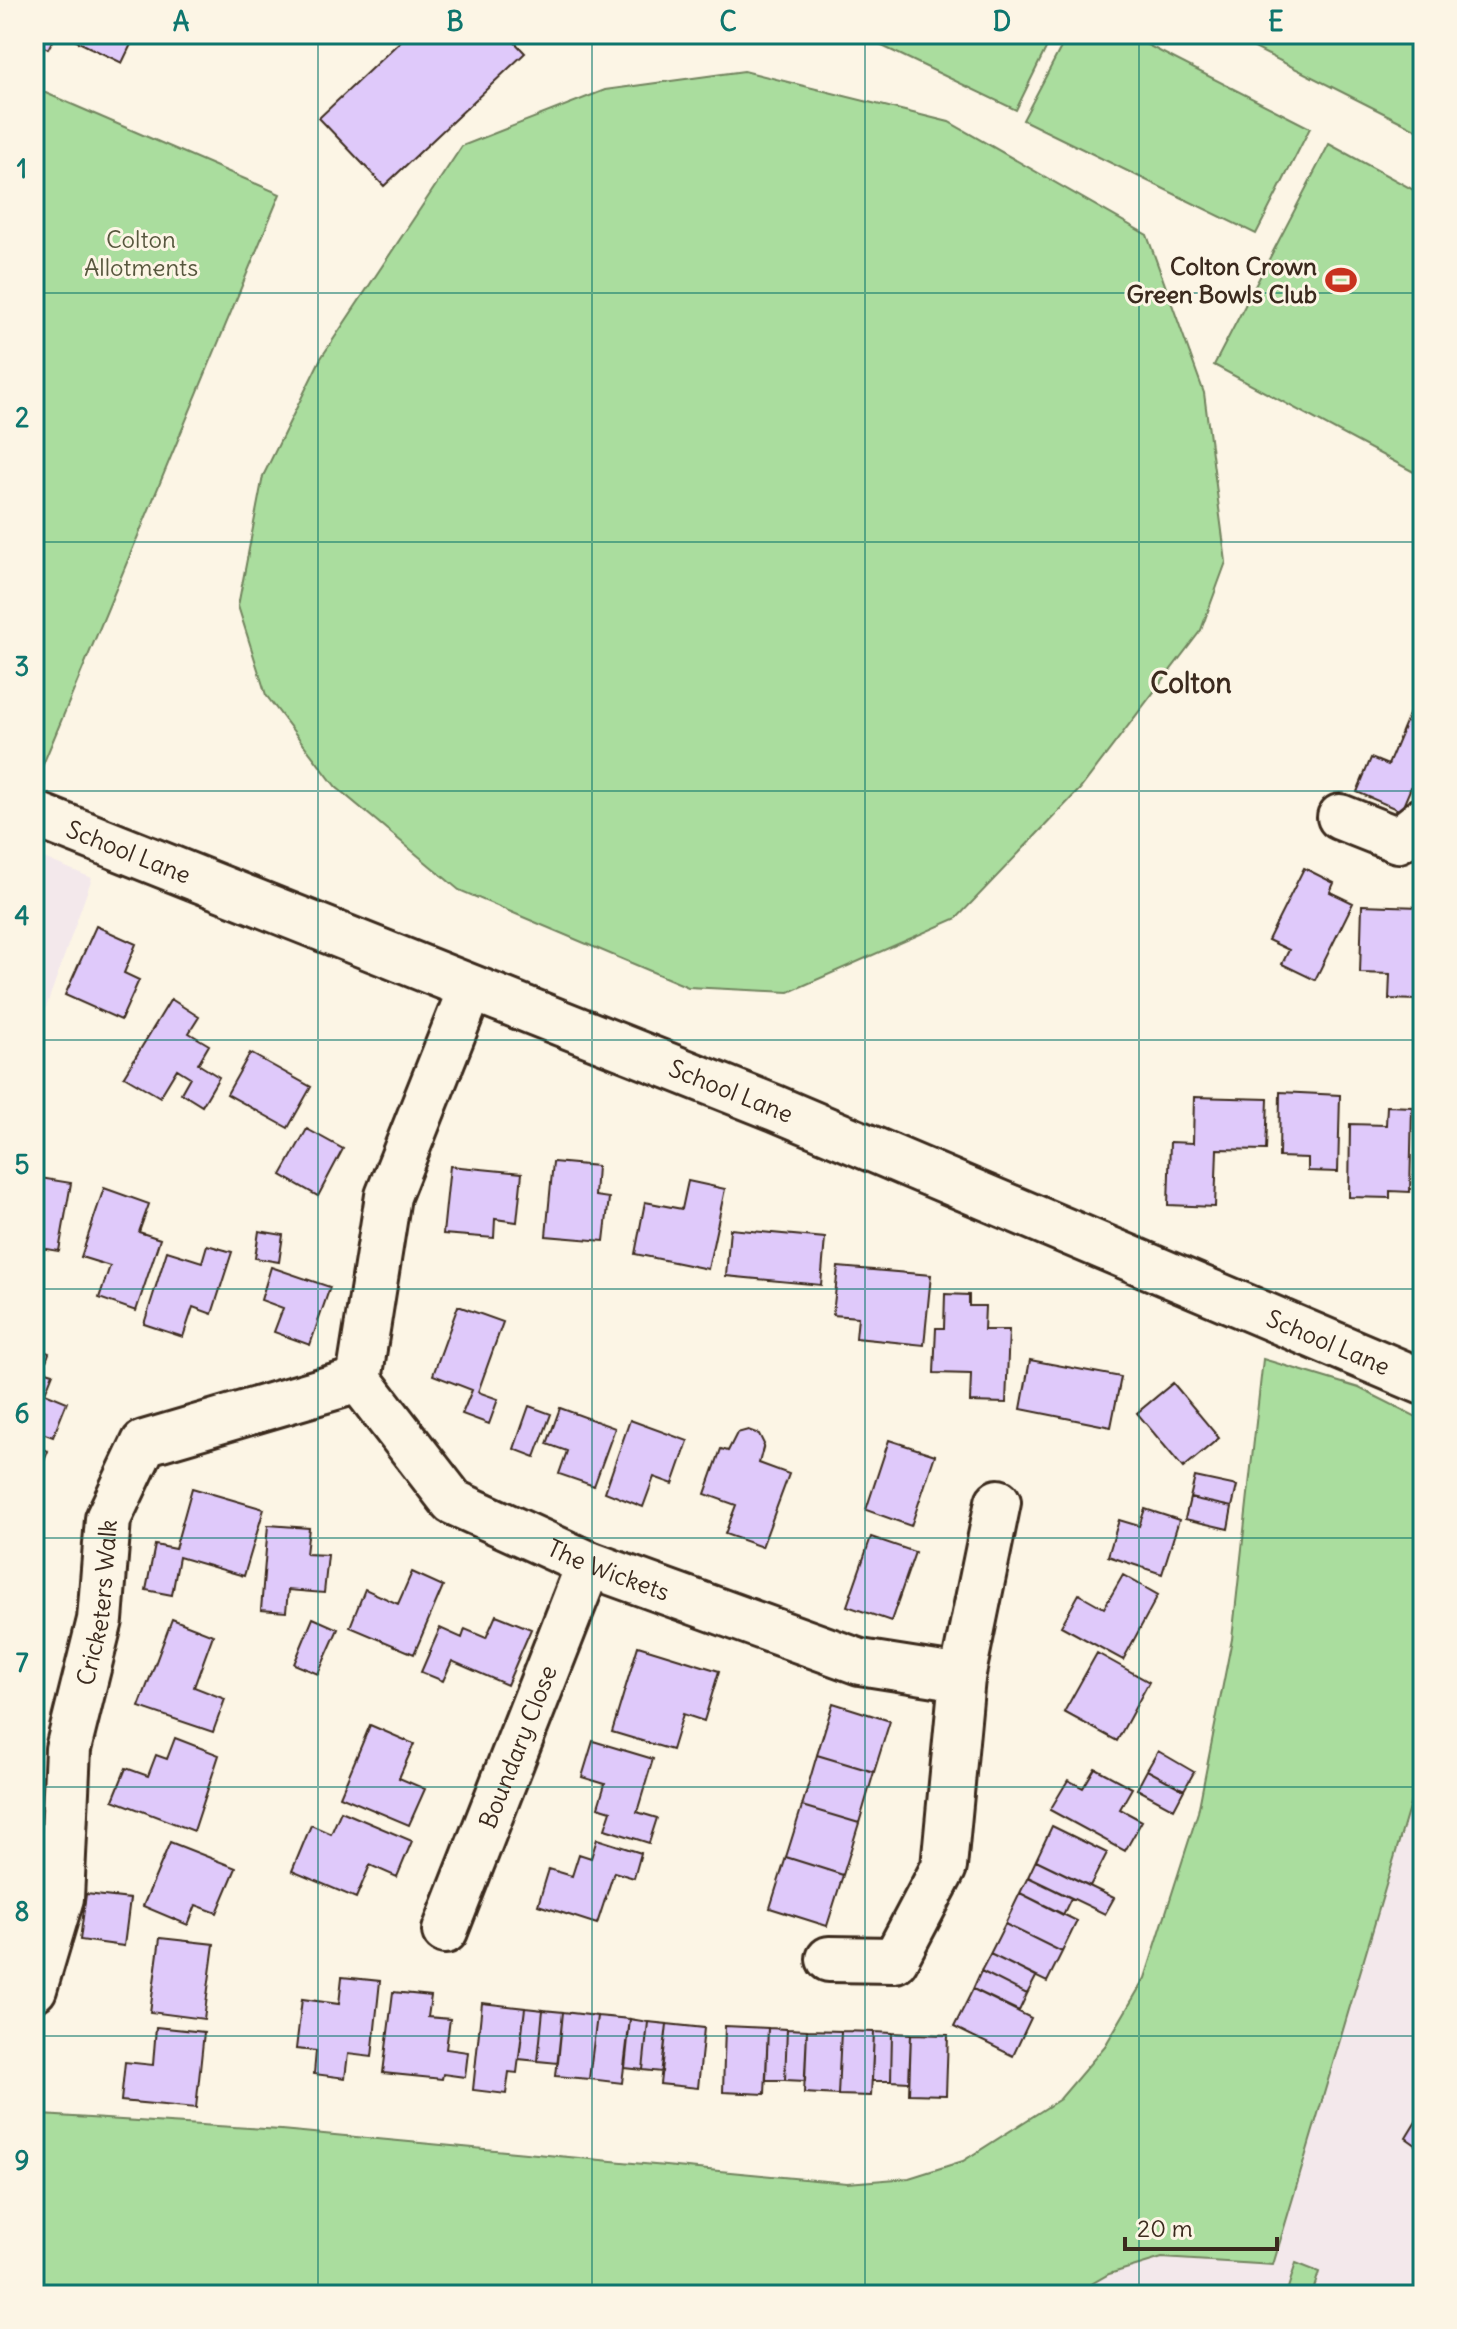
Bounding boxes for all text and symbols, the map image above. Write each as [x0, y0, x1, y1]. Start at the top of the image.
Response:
text: A [173, 5, 190, 38]
text: B [446, 5, 464, 38]
text: C [719, 5, 737, 38]
text: D [993, 5, 1011, 38]
text: E [1268, 5, 1284, 38]
text: 1 [17, 152, 27, 185]
park label: Colton Allotments [84, 224, 198, 282]
place label: Colton Crown Green Bowls Club [1127, 251, 1317, 309]
sports icon: Colton Crown Green Bowls Club [1324, 263, 1358, 297]
text: 2 [15, 401, 29, 434]
text: 3 [15, 650, 29, 683]
district label: Colton [1150, 665, 1232, 701]
street label: School Lane [62, 814, 195, 890]
text: 4 [14, 899, 30, 932]
street label: School Lane [665, 1052, 798, 1129]
text: 5 [15, 1148, 30, 1181]
street label: School Lane [1262, 1303, 1395, 1381]
text: 6 [14, 1397, 30, 1430]
street label: Cricketers Walk [69, 1518, 123, 1688]
street label: The Wickets [543, 1532, 674, 1607]
text: 7 [16, 1646, 29, 1679]
street label: Boundary Close [472, 1661, 563, 1833]
text: 8 [15, 1895, 29, 1928]
text: 9 [15, 2144, 29, 2177]
scale bar [1125, 2201, 1277, 2251]
text: 20 m [1137, 2213, 1193, 2243]

